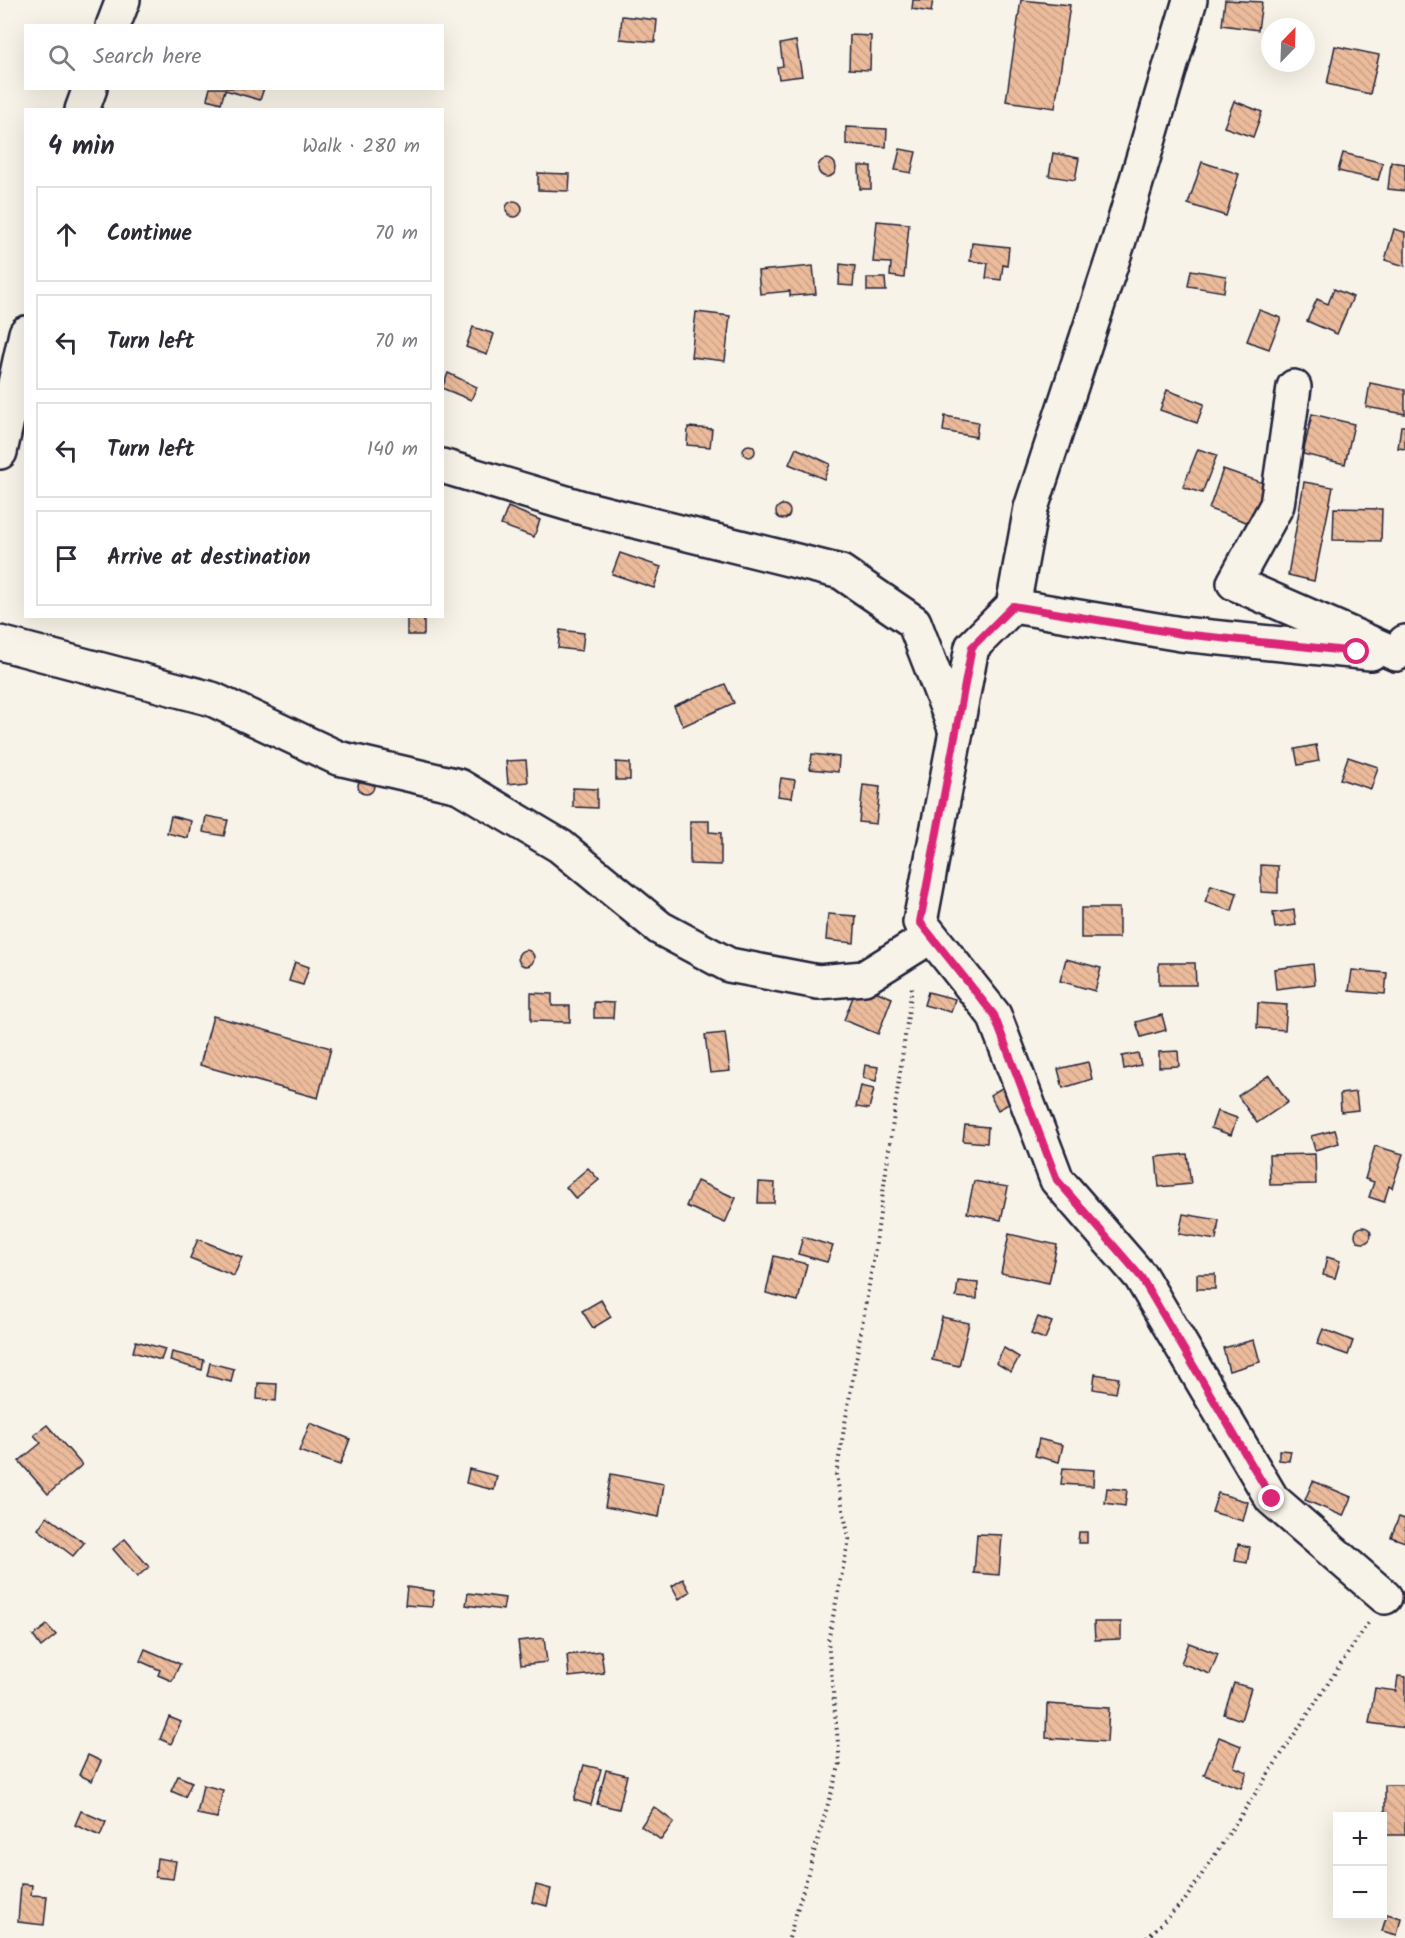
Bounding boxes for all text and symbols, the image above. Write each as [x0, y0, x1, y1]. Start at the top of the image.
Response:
north arrow [1261, 18, 1315, 72]
search box [24, 24, 444, 90]
text: Search here [93, 40, 201, 75]
icon: search [45, 41, 78, 74]
text: 4 min [48, 126, 115, 168]
text: Walk · 280 m [302, 131, 420, 163]
text: Continue [107, 217, 192, 252]
icon: ahead [50, 218, 83, 251]
text: 70 m [375, 218, 418, 250]
text: Turn left [107, 325, 194, 360]
icon: left [50, 326, 83, 359]
text: 70 m [375, 326, 418, 358]
text: Turn left [107, 433, 194, 468]
icon: left [50, 434, 83, 467]
text: 140 m [367, 434, 418, 466]
text: Arrive at destination [107, 541, 310, 576]
icon: arrive [50, 542, 83, 575]
route start [1343, 638, 1369, 664]
route end [1258, 1485, 1284, 1511]
map controls [1333, 1812, 1387, 1920]
button: + [1333, 1812, 1387, 1866]
button: − [1333, 1866, 1387, 1920]

